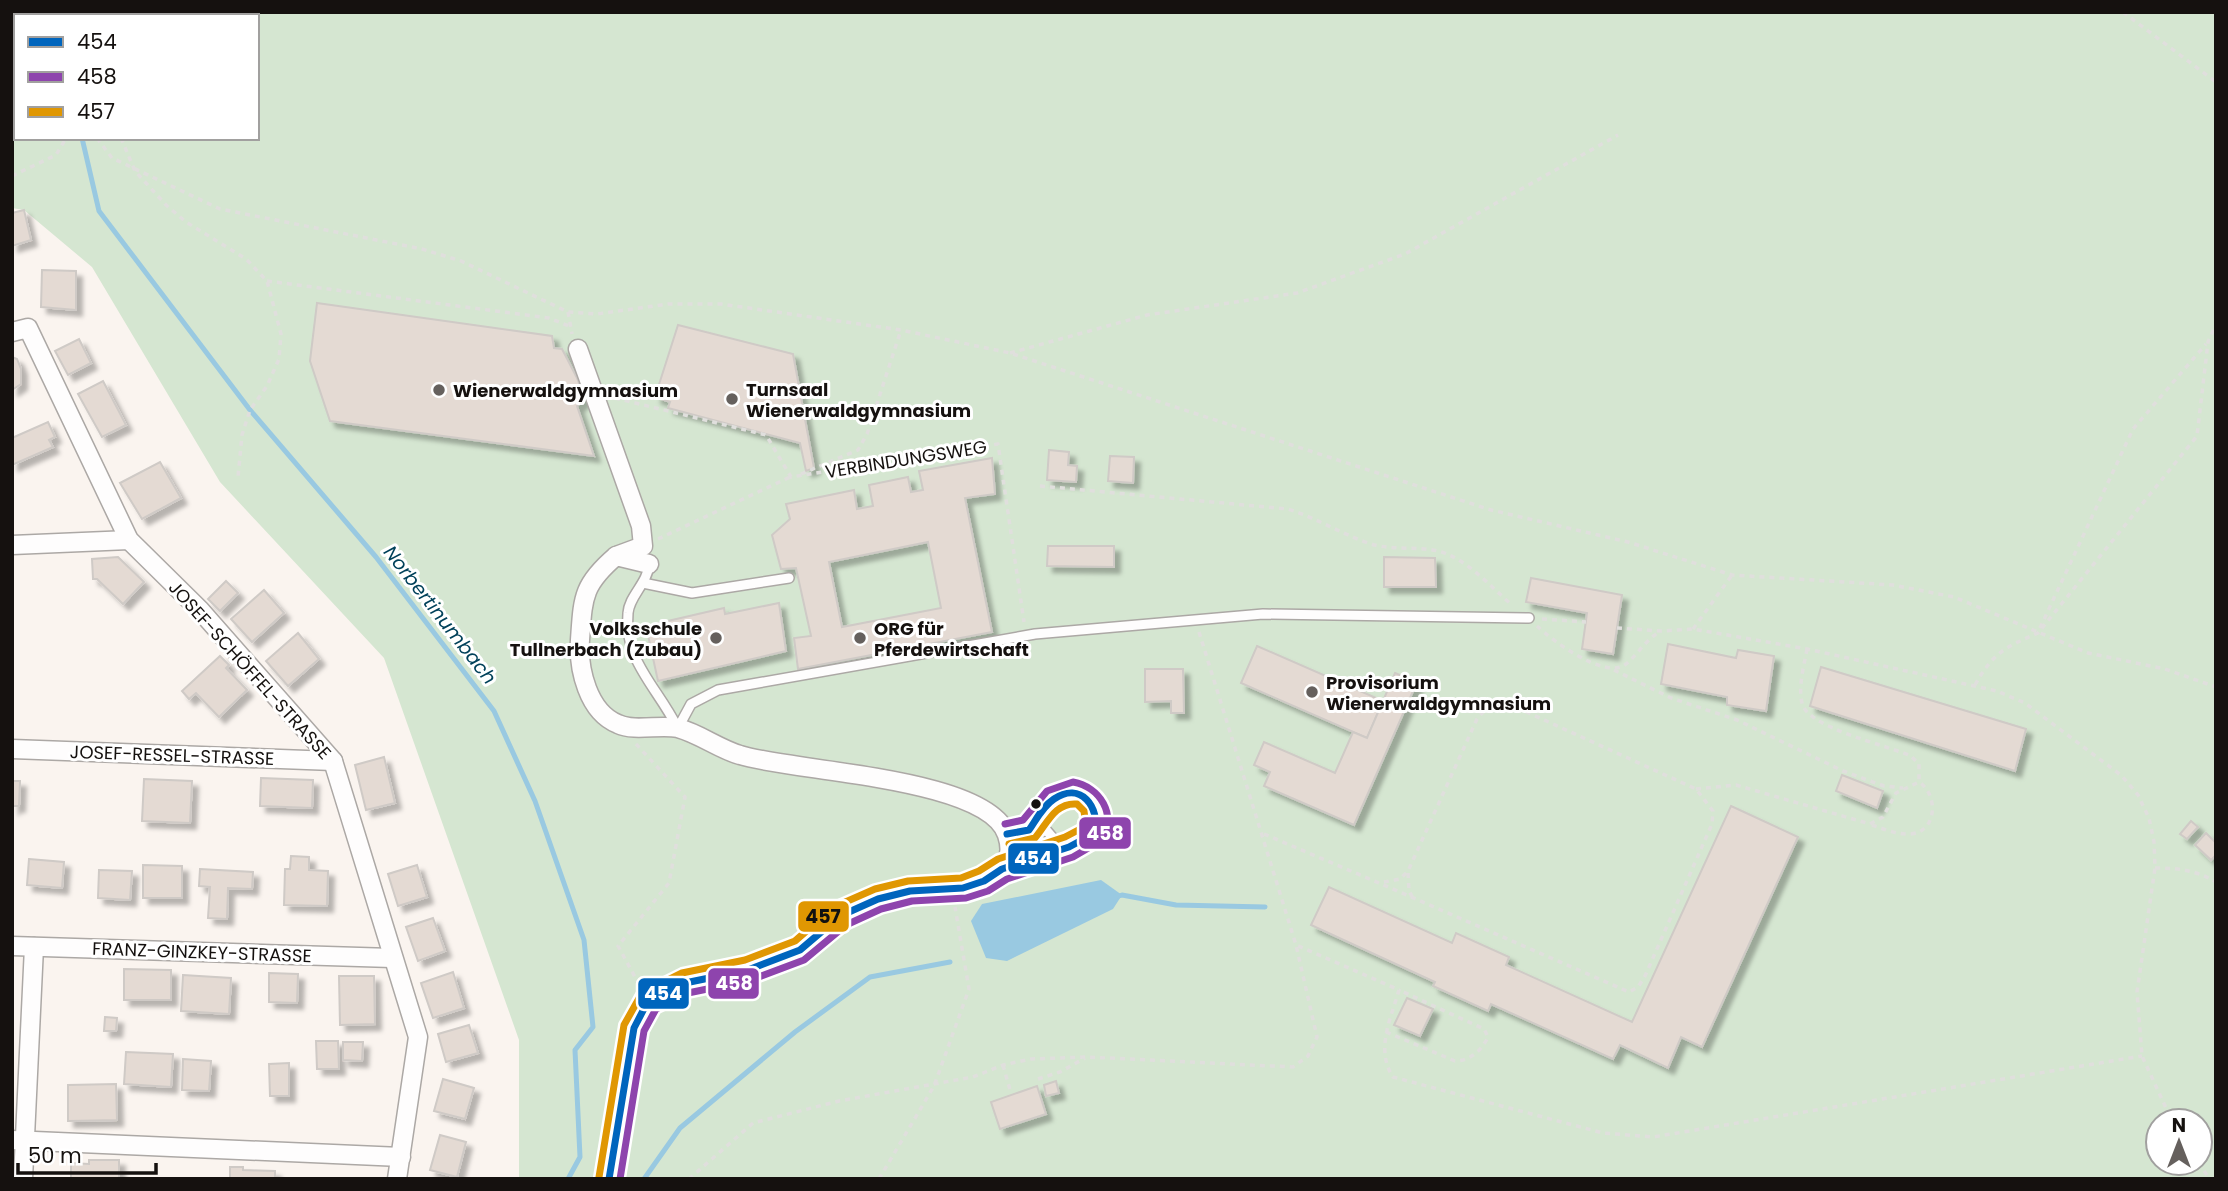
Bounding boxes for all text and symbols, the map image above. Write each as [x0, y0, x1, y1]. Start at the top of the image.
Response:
legend [14, 14, 259, 140]
text: 454 [77, 27, 117, 56]
text: 458 [77, 62, 117, 91]
text: 457 [77, 97, 115, 126]
place label: Turnsaal Wienerwaldgymnasium [746, 377, 971, 423]
place label: Wienerwaldgymnasium [453, 378, 678, 403]
marker: Wienerwaldgymnasium [431, 382, 447, 398]
marker: Turnsaal Wienerwaldgymnasium [724, 391, 740, 407]
street label: VERBINDUNGSWEG [823, 434, 989, 484]
water label: Norbertinumbach [377, 540, 503, 690]
street label: JOSEF-SCHÖFFEL-STRASSE [163, 575, 337, 765]
place label: Volksschule Tullnerbach (Zubau) [510, 616, 702, 662]
place label: ORG für Pferdewirtschaft [874, 616, 1029, 662]
marker: Volksschule Tullnerbach (Zubau) [708, 630, 724, 646]
marker: ORG für Pferdewirtschaft [852, 630, 868, 646]
place label: Provisorium Wienerwaldgymnasium [1326, 670, 1551, 716]
marker: Provisorium Wienerwaldgymnasium [1304, 684, 1320, 700]
street label: JOSEF-RESSEL-STRASSE [69, 739, 275, 771]
unlabelled marker [1029, 797, 1043, 811]
line badge: 458 [1078, 816, 1132, 850]
text: 458 [1086, 820, 1124, 847]
line badge: 454 [1007, 842, 1060, 875]
text: 454 [1014, 845, 1052, 872]
line badge: 457 [797, 900, 850, 933]
text: 457 [805, 903, 841, 930]
street label: FRANZ-GINZKEY-STRASSE [92, 936, 312, 968]
line badge: 458 [707, 967, 760, 1000]
text: 458 [715, 970, 753, 997]
line badge: 454 [637, 977, 690, 1010]
text: 454 [644, 980, 682, 1007]
north arrow [2144, 1107, 2214, 1177]
text: N [2172, 1112, 2186, 1139]
scale bar [18, 1132, 156, 1176]
text: 50 m [28, 1141, 82, 1170]

